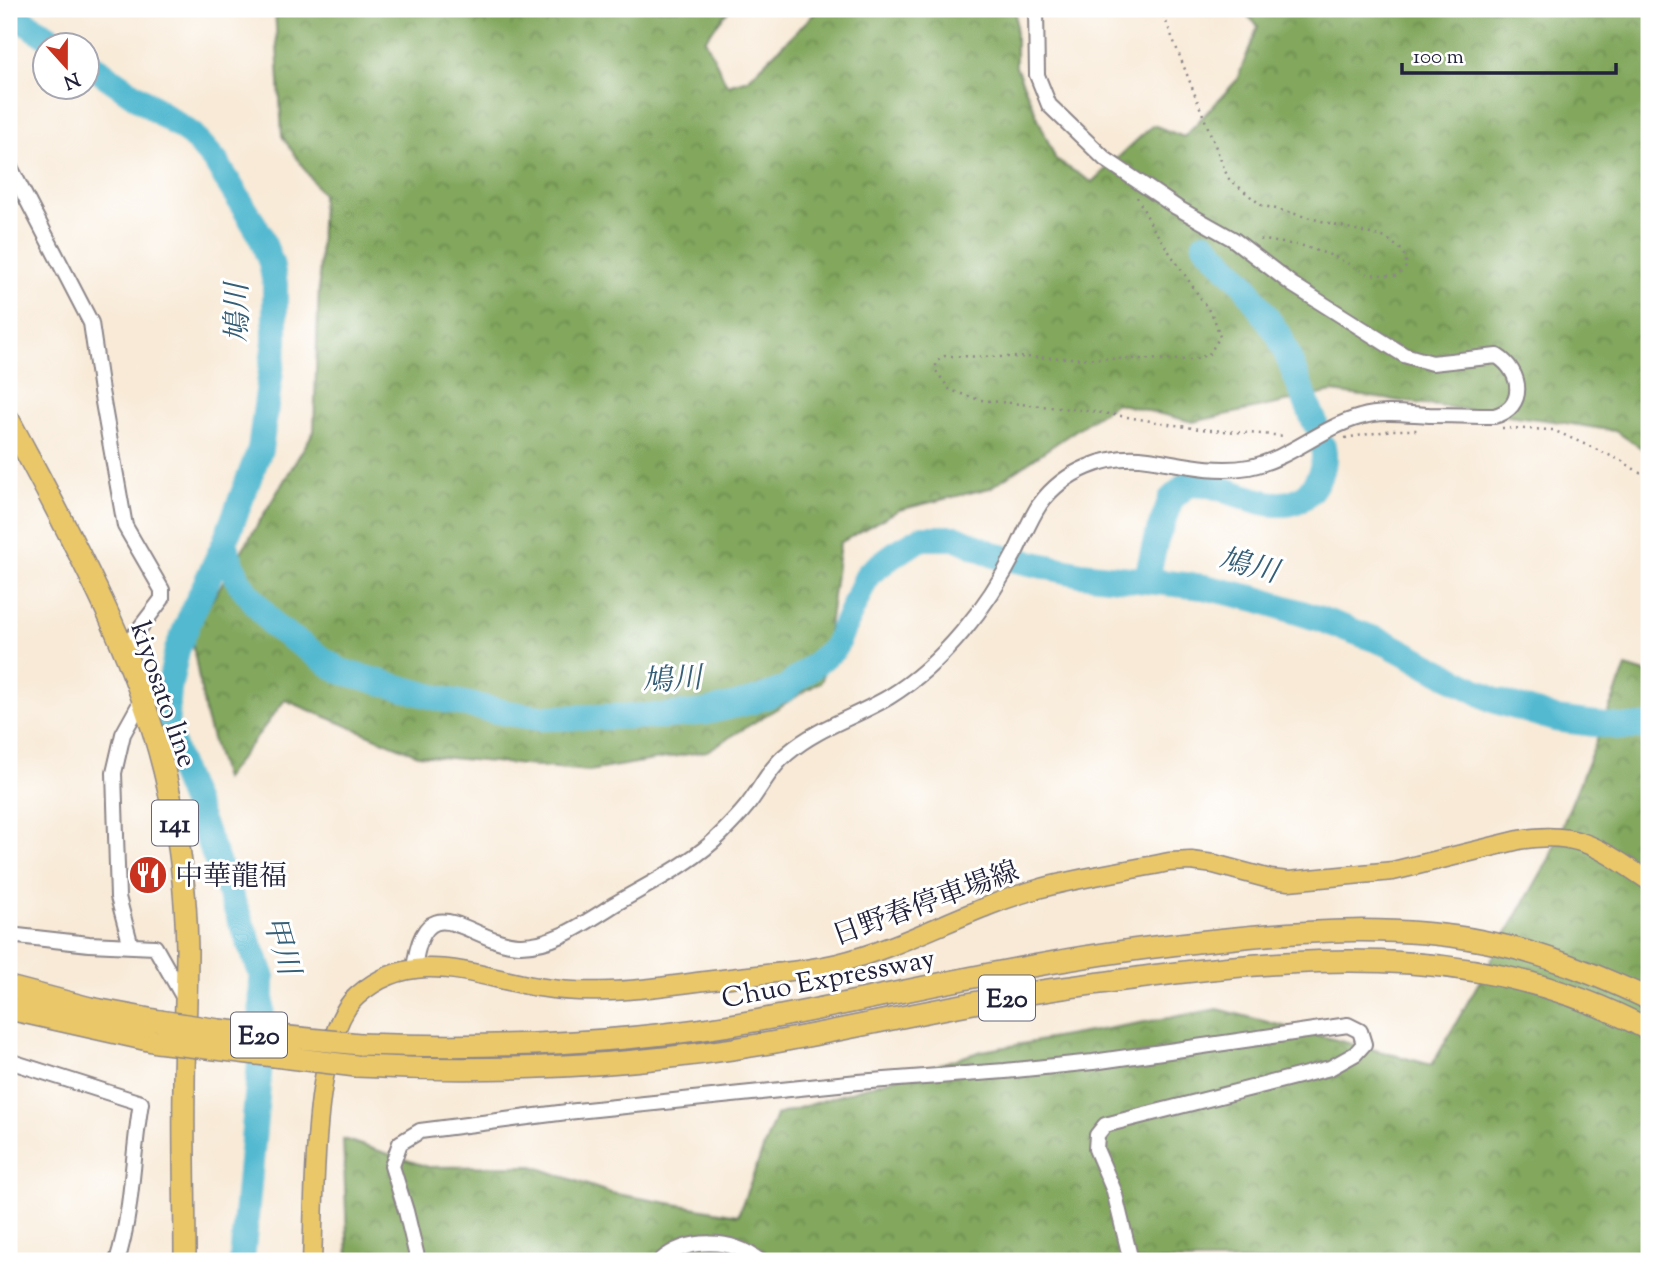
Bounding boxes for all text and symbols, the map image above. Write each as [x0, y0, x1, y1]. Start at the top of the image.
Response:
north arrow [32, 32, 102, 102]
scale bar [1402, 32, 1616, 76]
text: 100 m [1413, 43, 1464, 73]
text: N [59, 64, 83, 95]
water label: 鳩川 [217, 280, 262, 343]
water label: 鳩川 [1214, 539, 1286, 596]
street label: kiyosato line [119, 617, 206, 773]
water label: 鳩川 [641, 658, 707, 705]
road number: 141 [152, 800, 198, 846]
street label: 日野春停車場線 [827, 853, 1025, 957]
restaurant icon: 中華龍福 [127, 854, 169, 896]
place label: 中華龍福 [175, 858, 287, 898]
water label: 甲川 [251, 911, 309, 983]
street label: Chuo Expressway [718, 940, 939, 1020]
road number: E20 [979, 976, 1035, 1021]
road number: E20 [231, 1012, 287, 1058]

